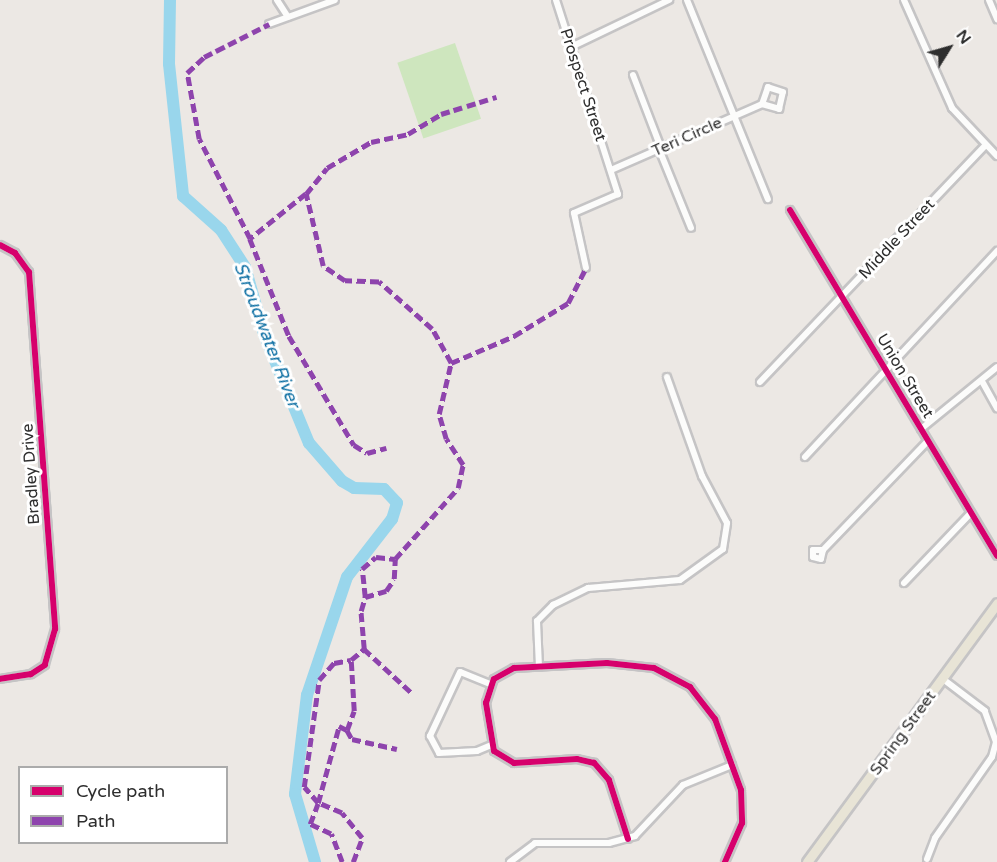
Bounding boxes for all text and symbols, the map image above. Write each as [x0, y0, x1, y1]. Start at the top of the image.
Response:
north arrow [919, 18, 979, 78]
street label: Prospect Street [556, 26, 610, 144]
text: N [952, 26, 975, 48]
street label: Teri Circle [649, 113, 725, 161]
street label: Middle Street [855, 195, 939, 283]
water label: Stroudwater River [229, 259, 305, 411]
street label: Union Street [872, 330, 938, 422]
street label: Bradley Drive [18, 423, 44, 525]
street label: Spring Street [866, 687, 940, 779]
legend [18, 766, 228, 844]
text: Cycle path [76, 780, 165, 802]
text: Path [76, 810, 115, 832]

